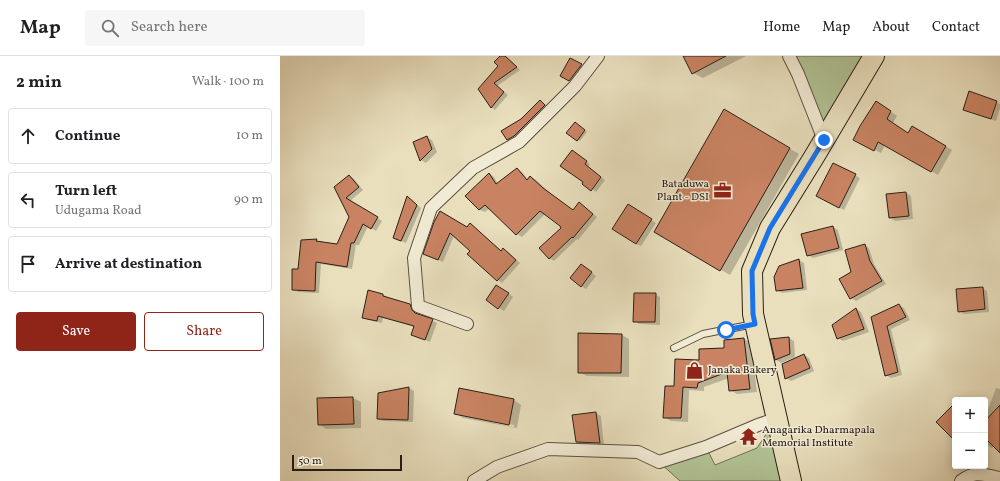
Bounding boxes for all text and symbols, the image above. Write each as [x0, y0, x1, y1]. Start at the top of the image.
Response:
search box [85, 10, 365, 46]
text: Map [20, 15, 61, 41]
icon: search [99, 17, 121, 39]
text: Search here [131, 17, 208, 38]
text: Home [763, 18, 800, 37]
text: Map [822, 18, 850, 37]
text: About [872, 18, 910, 37]
text: Contact [932, 18, 980, 37]
text: 2 min [16, 71, 62, 94]
text: Walk · 100 m [192, 73, 264, 91]
icon: ahead [17, 125, 39, 147]
text: Continue [55, 126, 120, 147]
text: 10 m [236, 127, 263, 145]
route end [815, 131, 833, 149]
place label: Bataduwa Plant - DSI [657, 177, 710, 205]
office icon: Bataduwa Plant - DSI [712, 180, 732, 200]
text: Turn left [55, 181, 117, 202]
icon: left [17, 189, 39, 211]
text: 90 m [234, 191, 263, 209]
text: Udugama Road [55, 202, 142, 220]
icon: arrive [17, 253, 39, 275]
text: Arrive at destination [55, 254, 202, 275]
button: Save [16, 312, 136, 351]
button: Share [144, 312, 264, 351]
route start [717, 321, 735, 339]
shop icon: Janaka Bakery [685, 360, 705, 380]
place label: Janaka Bakery [708, 363, 777, 378]
map controls [952, 397, 988, 469]
button: + [952, 397, 988, 433]
place label: Anagarika Dharmapala Memorial Institute [762, 423, 875, 451]
temple icon: Anagarika Dharmapala Memorial Institute [739, 426, 759, 446]
button: − [952, 433, 988, 469]
scale bar [292, 453, 402, 472]
text: 50 m [298, 454, 322, 469]

